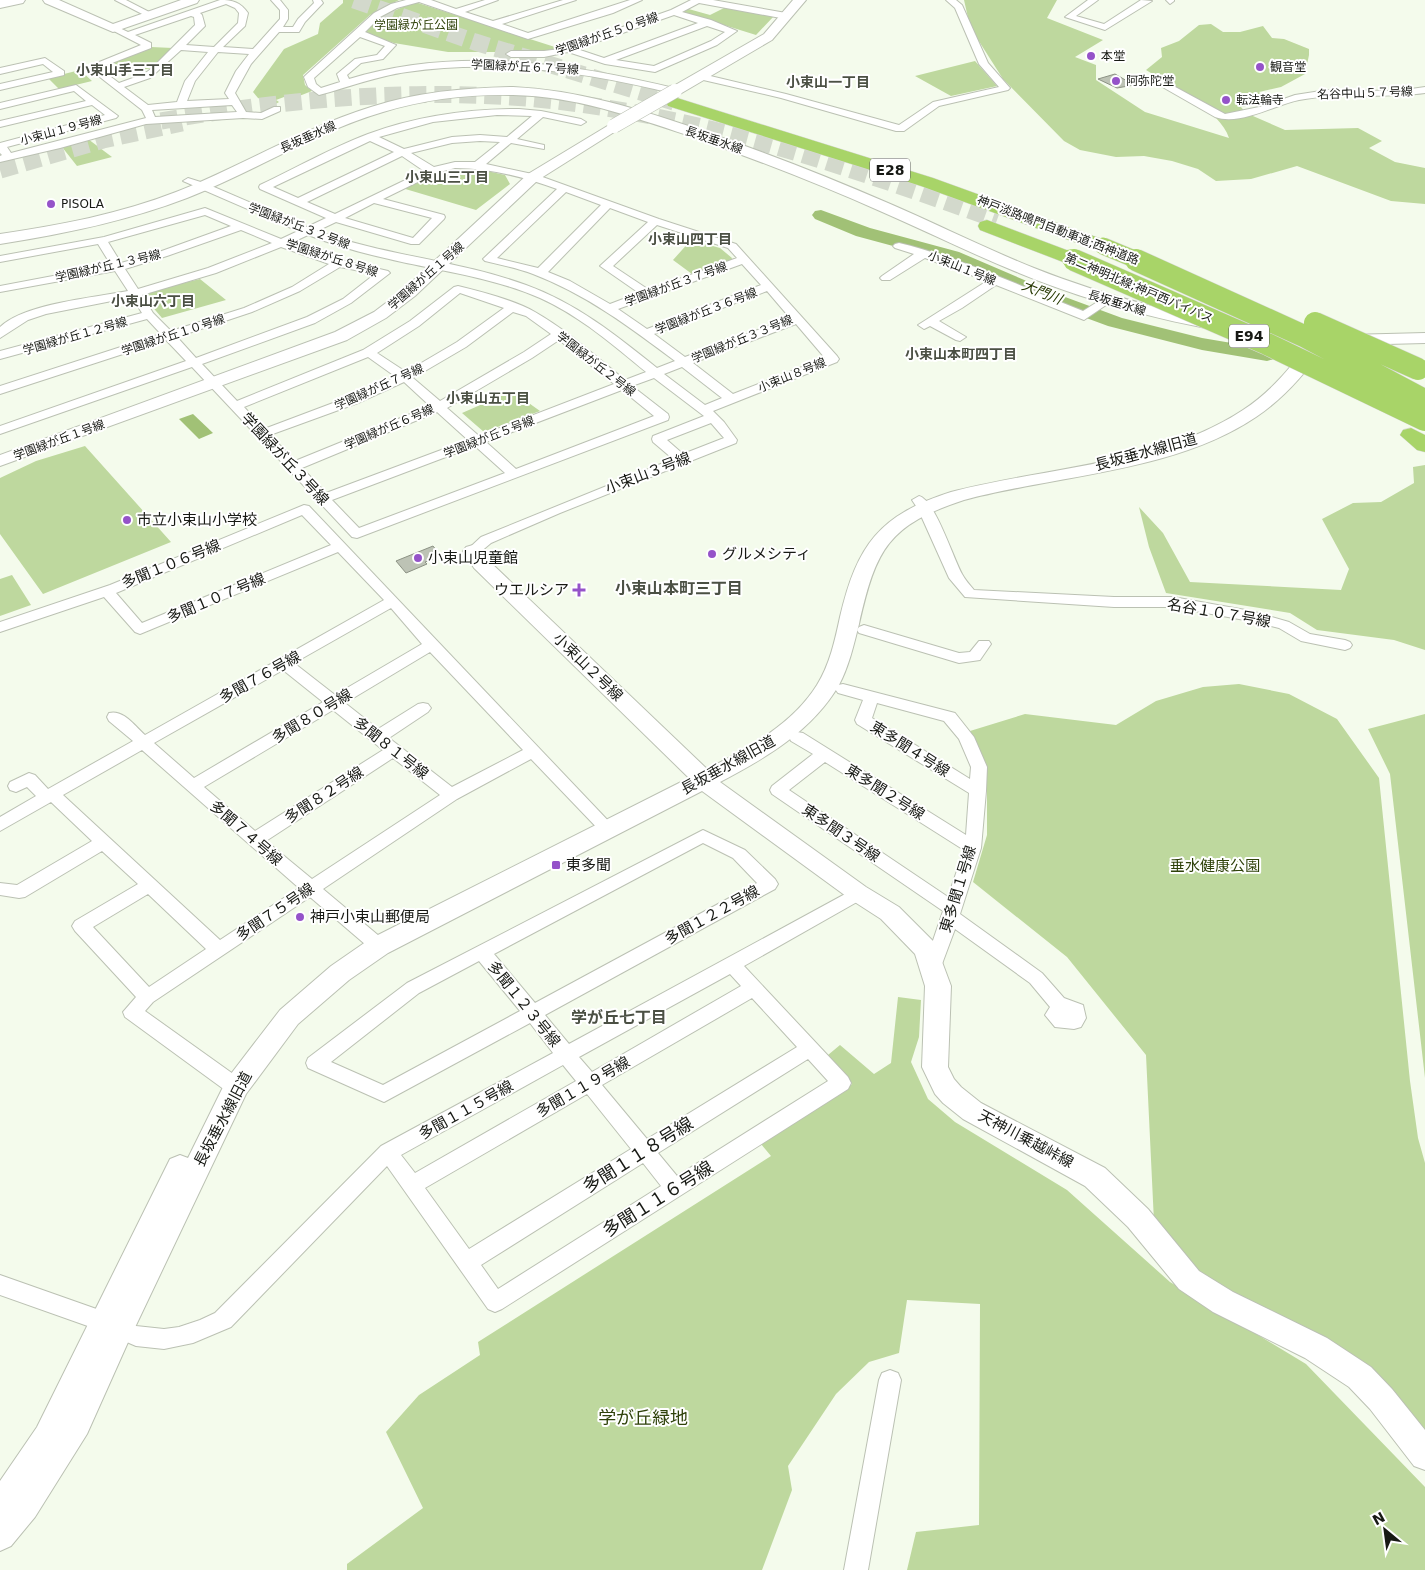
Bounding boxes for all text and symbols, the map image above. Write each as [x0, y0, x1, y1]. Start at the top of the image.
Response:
street label: 学園緑が丘５０号線 [554, 10, 660, 58]
park label: 学園緑が丘公園 [374, 18, 458, 32]
place label: 本堂 [1101, 49, 1125, 63]
marker: 本堂 [1085, 50, 1097, 62]
street label: 学園緑が丘６７号線 [471, 57, 579, 77]
place label: 観音堂 [1270, 60, 1306, 74]
marker: 観音堂 [1254, 61, 1266, 73]
district label: 小束山手三丁目 [76, 62, 174, 78]
district label: 小束山一丁目 [786, 74, 870, 90]
place label: 阿弥陀堂 [1126, 74, 1174, 88]
marker: 阿弥陀堂 [1110, 75, 1122, 87]
street label: 名谷中山５７号線 [1317, 84, 1413, 102]
place label: 転法輪寺 [1236, 93, 1284, 107]
marker: 転法輪寺 [1220, 94, 1232, 106]
street label: 小束山１９号線 [19, 112, 103, 148]
street label: 長坂垂水線 [278, 118, 338, 156]
street label: 長坂垂水線 [683, 124, 745, 156]
road number: E28 [870, 158, 910, 182]
district label: 小束山三丁目 [405, 169, 489, 185]
street label: 神戸淡路鳴門自動車道;西神道路 [975, 193, 1141, 267]
place label: PISOLA [61, 197, 105, 211]
marker: PISOLA [45, 198, 57, 210]
street label: 学園緑が丘３２号線 [246, 200, 352, 252]
district label: 小束山四丁目 [648, 231, 732, 247]
street label: 学園緑が丘８号線 [284, 237, 380, 279]
street label: 学園緑が丘１号線 [385, 239, 467, 313]
street label: 学園緑が丘１３号線 [54, 247, 162, 285]
street label: 小束山１号線 [926, 248, 998, 288]
street label: 第二神明北線;神戸西バイパス [1063, 250, 1215, 326]
street label: 学園緑が丘３７号線 [623, 259, 729, 309]
water label: 大門川 [1020, 277, 1066, 308]
street label: 学園緑が丘３６号線 [653, 285, 759, 337]
street label: 長坂垂水線 [1086, 288, 1148, 318]
district label: 小束山六丁目 [111, 293, 195, 309]
street label: 学園緑が丘１０号線 [119, 312, 227, 358]
street label: 学園緑が丘３３号線 [689, 312, 795, 366]
street label: 学園緑が丘１２号線 [21, 314, 129, 358]
road number: E94 [1229, 324, 1269, 348]
street label: 学園緑が丘２号線 [554, 329, 638, 399]
district label: 小束山本町四丁目 [905, 346, 1017, 362]
street label: 小束山８号線 [756, 355, 828, 395]
street label: 学園緑が丘７号線 [332, 361, 426, 413]
district label: 小束山五丁目 [446, 390, 530, 406]
street label: 学園緑が丘６号線 [342, 402, 436, 452]
street label: 学園緑が丘３号線 [237, 409, 333, 509]
street label: 学園緑が丘５号線 [442, 413, 536, 461]
street label: 学園緑が丘１号線 [11, 417, 107, 463]
street label: 長坂垂水線旧道 [1093, 430, 1199, 474]
street label: 小束山３号線 [603, 448, 693, 498]
place label: 市立小束山小学校 [137, 511, 257, 529]
marker: 市立小束山小学校 [121, 514, 133, 526]
street label: 多聞１０６号線 [119, 536, 223, 592]
place label: グルメシティ [722, 545, 811, 563]
marker: グルメシティ [706, 548, 718, 560]
place label: 小束山児童館 [428, 549, 518, 567]
marker: 小束山児童館 [412, 552, 424, 564]
street label: 多聞１０７号線 [164, 569, 268, 627]
district label: 小束山本町三丁目 [615, 579, 743, 598]
place label: ウエルシア [494, 581, 569, 599]
marker: ウエルシア [573, 584, 585, 596]
street label: 名谷１０７号線 [1166, 595, 1272, 631]
street label: 小束山２号線 [549, 629, 627, 705]
street label: 多聞７６号線 [216, 647, 304, 707]
street label: 多聞８０号線 [269, 685, 355, 747]
street label: 多聞８１号線 [350, 713, 432, 783]
street label: 東多聞４号線 [867, 718, 953, 780]
street label: 長坂垂水線旧道 [678, 732, 778, 798]
street label: 東多聞２号線 [842, 761, 928, 823]
street label: 多聞８２号線 [281, 763, 367, 827]
street label: 多聞７４号線 [206, 797, 286, 869]
street label: 東多聞３号線 [799, 800, 883, 866]
street label: 東多聞１号線 [936, 843, 980, 935]
place label: 東多聞 [566, 856, 611, 874]
park label: 垂水健康公園 [1170, 857, 1260, 875]
marker: 東多聞 [550, 859, 562, 871]
street label: 多聞７５号線 [233, 879, 317, 945]
street label: 多聞１２２号線 [662, 882, 762, 948]
place label: 神戸小束山郵便局 [310, 908, 430, 926]
marker: 神戸小束山郵便局 [294, 911, 306, 923]
street label: 多聞１２３号線 [484, 958, 564, 1050]
district label: 学が丘七丁目 [571, 1008, 667, 1027]
street label: 多聞１１９号線 [533, 1053, 633, 1121]
street label: 長坂垂水線旧道 [190, 1068, 256, 1170]
street label: 多聞１１５号線 [416, 1077, 516, 1143]
street label: 天神川乗越峠線 [975, 1106, 1077, 1172]
street label: 多聞１１８号線 [579, 1112, 697, 1197]
street label: 多聞１１６号線 [599, 1156, 717, 1241]
park label: 学が丘緑地 [598, 1407, 688, 1428]
north arrow [1360, 1505, 1410, 1555]
text: N [1370, 1509, 1388, 1528]

